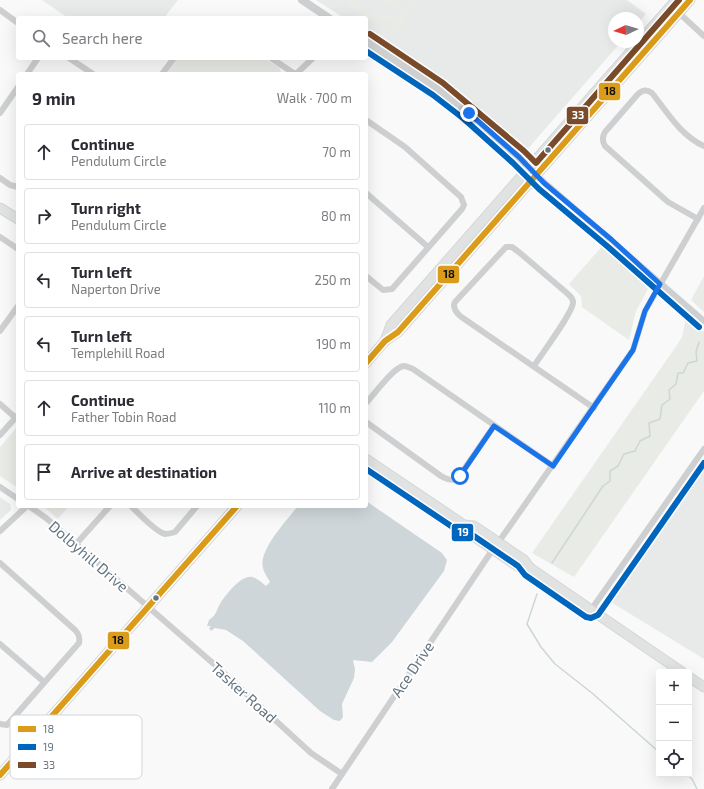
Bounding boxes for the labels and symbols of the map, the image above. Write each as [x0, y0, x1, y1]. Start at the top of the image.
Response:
north arrow [608, 12, 644, 48]
line badge: 18 [598, 82, 621, 101]
text: 18 [604, 84, 616, 97]
route end [460, 104, 478, 122]
line badge: 33 [566, 106, 589, 125]
text: 33 [572, 108, 584, 121]
unlabelled marker [543, 145, 553, 155]
line badge: 18 [437, 265, 460, 284]
text: 18 [443, 267, 455, 280]
route start [451, 467, 469, 485]
street label: Dolbyhill Drive [46, 517, 132, 595]
line badge: 19 [451, 523, 474, 542]
text: 19 [457, 525, 469, 538]
unlabelled marker [151, 593, 161, 603]
line badge: 18 [107, 631, 130, 650]
text: 18 [112, 633, 124, 646]
street label: Ace Drive [387, 638, 437, 700]
street label: Tasker Road [207, 658, 281, 726]
legend [10, 715, 142, 779]
text: 18 [43, 722, 54, 735]
text: 19 [43, 740, 54, 753]
text: 33 [43, 758, 55, 771]

